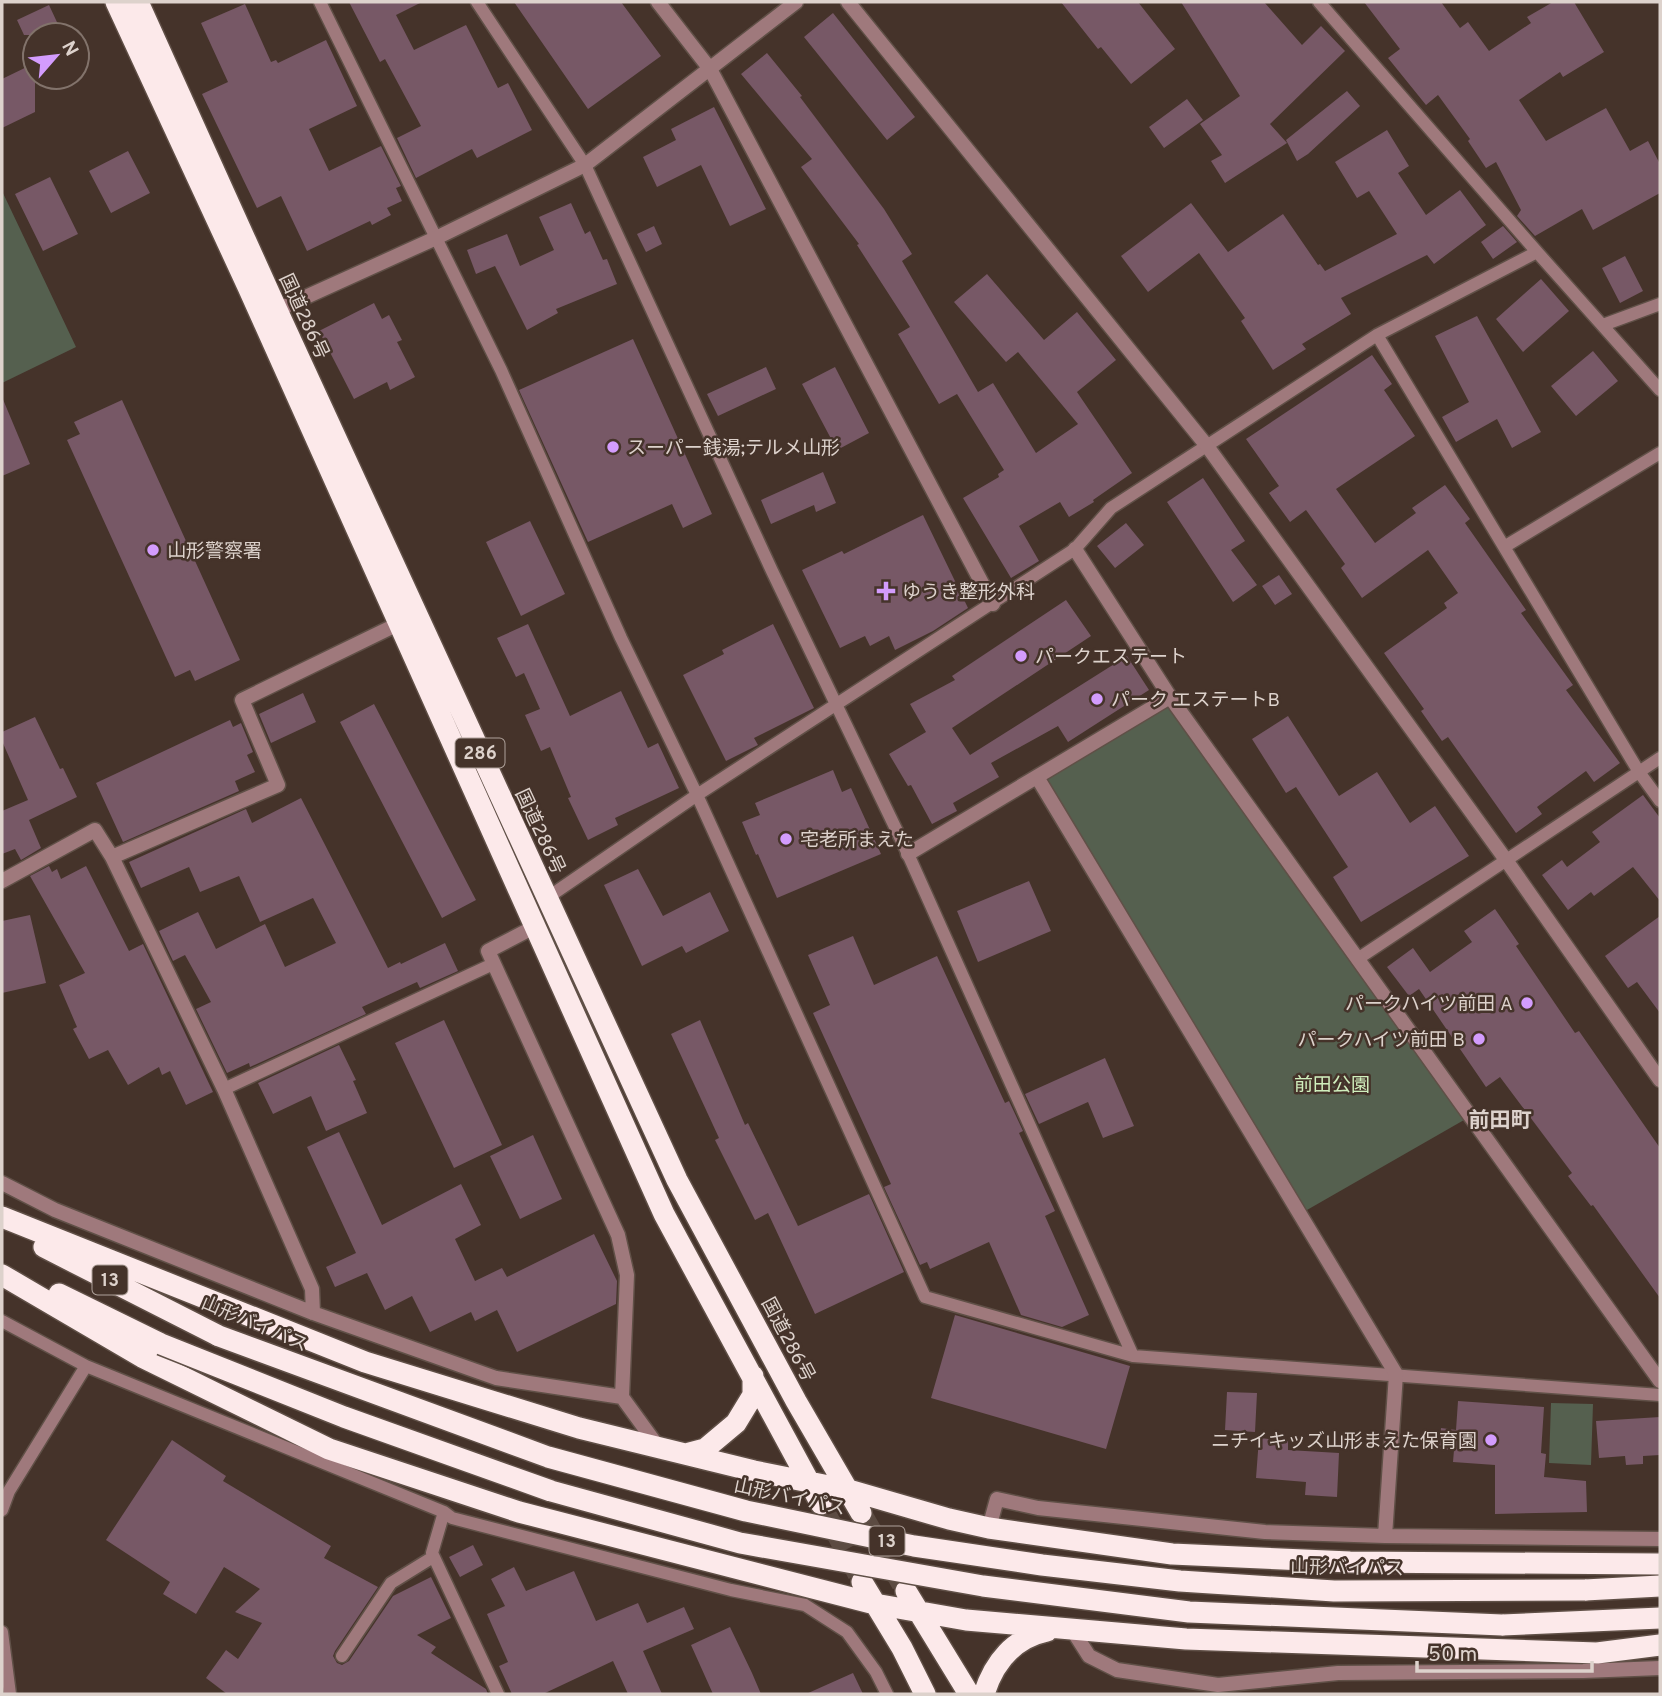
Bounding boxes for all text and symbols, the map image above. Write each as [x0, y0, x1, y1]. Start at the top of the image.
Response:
north arrow [21, 21, 91, 91]
text: N [55, 37, 83, 61]
street label: 国道286号 [273, 270, 333, 363]
place label: スーパー銭湯;テルメ山形 [627, 437, 840, 461]
marker: スーパー銭湯;テルメ山形 [605, 439, 621, 455]
place label: 山形警察署 [167, 540, 262, 564]
marker: 山形警察署 [145, 542, 161, 558]
marker: ゆうき整形外科 [876, 581, 896, 601]
place label: ゆうき整形外科 [902, 581, 1035, 605]
place label: パークエステート [1035, 646, 1187, 670]
marker: パークエステート [1013, 648, 1029, 664]
place label: パーク エステートB [1111, 689, 1280, 713]
marker: パーク エステートB [1089, 691, 1105, 707]
road number: 286 [456, 738, 504, 768]
street label: 国道286号 [509, 785, 569, 878]
place label: 宅老所まえた [800, 829, 914, 853]
marker: 宅老所まえた [778, 831, 794, 847]
place label: パークハイツ前田 A [1345, 993, 1513, 1017]
marker: パークハイツ前田 A [1519, 995, 1535, 1011]
place label: パークハイツ前田 B [1297, 1029, 1465, 1053]
marker: パークハイツ前田 B [1471, 1031, 1487, 1047]
park label: 前田公園 [1294, 1074, 1370, 1098]
district label: 前田町 [1469, 1108, 1532, 1135]
road number: 13 [92, 1266, 128, 1294]
street label: 山形バイパス [197, 1292, 311, 1358]
street label: 国道286号 [755, 1294, 819, 1386]
place label: ニチイキッズ山形まえた保育園 [1211, 1430, 1477, 1454]
marker: ニチイキッズ山形まえた保育園 [1483, 1432, 1499, 1448]
street label: 山形バイパス [732, 1474, 848, 1522]
road number: 13 [870, 1526, 904, 1556]
street label: 山形バイパス [1290, 1556, 1404, 1582]
scale bar [1417, 1630, 1592, 1674]
text: 50 m [1428, 1642, 1477, 1669]

